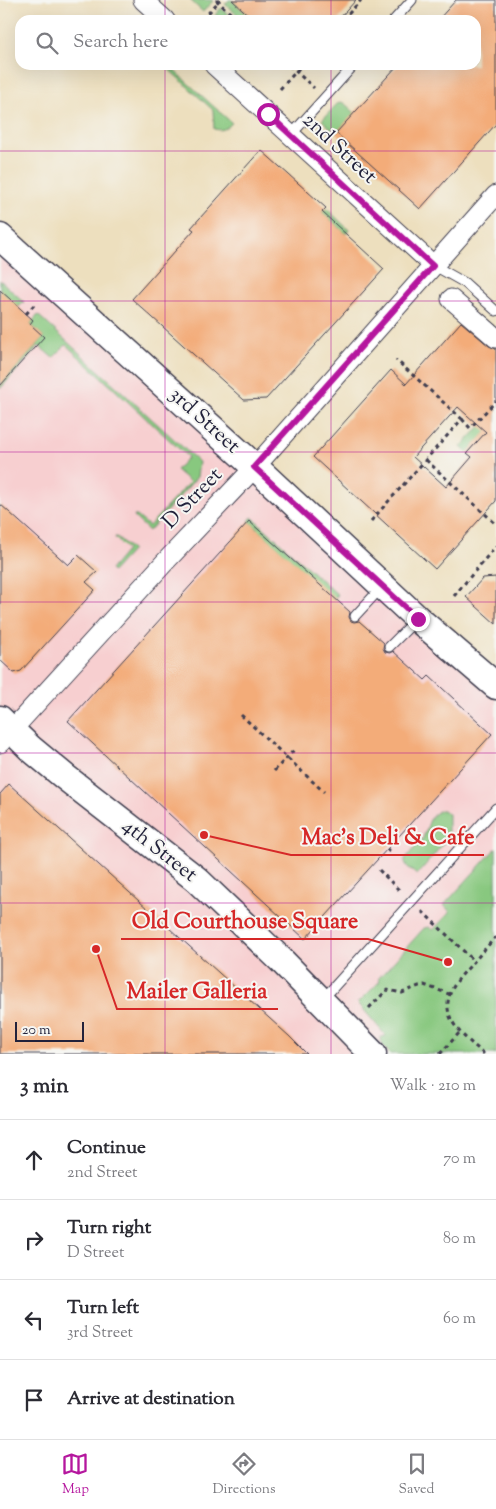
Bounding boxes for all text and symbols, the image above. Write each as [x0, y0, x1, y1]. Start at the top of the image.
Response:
search box [15, 15, 481, 70]
icon: search [33, 29, 61, 57]
text: Search here [73, 29, 168, 56]
route start [257, 103, 280, 126]
street label: 2nd Street [295, 106, 383, 192]
street label: 3rd Street [162, 381, 246, 461]
street label: D Street [156, 461, 230, 537]
route end [407, 608, 430, 631]
street label: 4th Street [115, 812, 203, 890]
callout: Mac's Deli & Cafe [291, 818, 484, 855]
text: Mac's Deli & Cafe [302, 823, 474, 855]
callout: Old Courthouse Square [121, 902, 368, 939]
text: Old Courthouse Square [132, 907, 358, 939]
callout: Mailer Galleria [117, 972, 278, 1009]
text: Mailer Galleria [127, 977, 268, 1009]
scale bar [15, 1019, 84, 1042]
text: 20 m [22, 1021, 51, 1041]
text: 3 min [20, 1072, 69, 1102]
text: Walk · 210 m [390, 1075, 476, 1098]
text: Continue [67, 1135, 146, 1162]
icon: ahead [20, 1146, 48, 1174]
text: 70 m [443, 1148, 476, 1171]
text: 2nd Street [67, 1162, 138, 1185]
text: Turn right [67, 1215, 151, 1242]
icon: right [20, 1226, 48, 1254]
text: 80 m [443, 1228, 476, 1251]
text: D Street [67, 1242, 124, 1265]
text: Turn left [67, 1295, 139, 1322]
icon: left [20, 1306, 48, 1334]
text: 60 m [443, 1308, 476, 1331]
text: 3rd Street [67, 1322, 133, 1345]
icon: arrive [20, 1386, 48, 1414]
text: Arrive at destination [67, 1386, 235, 1413]
tab: Map [61, 1450, 89, 1500]
tab: Directions [212, 1450, 276, 1500]
tab: Saved [399, 1450, 434, 1500]

